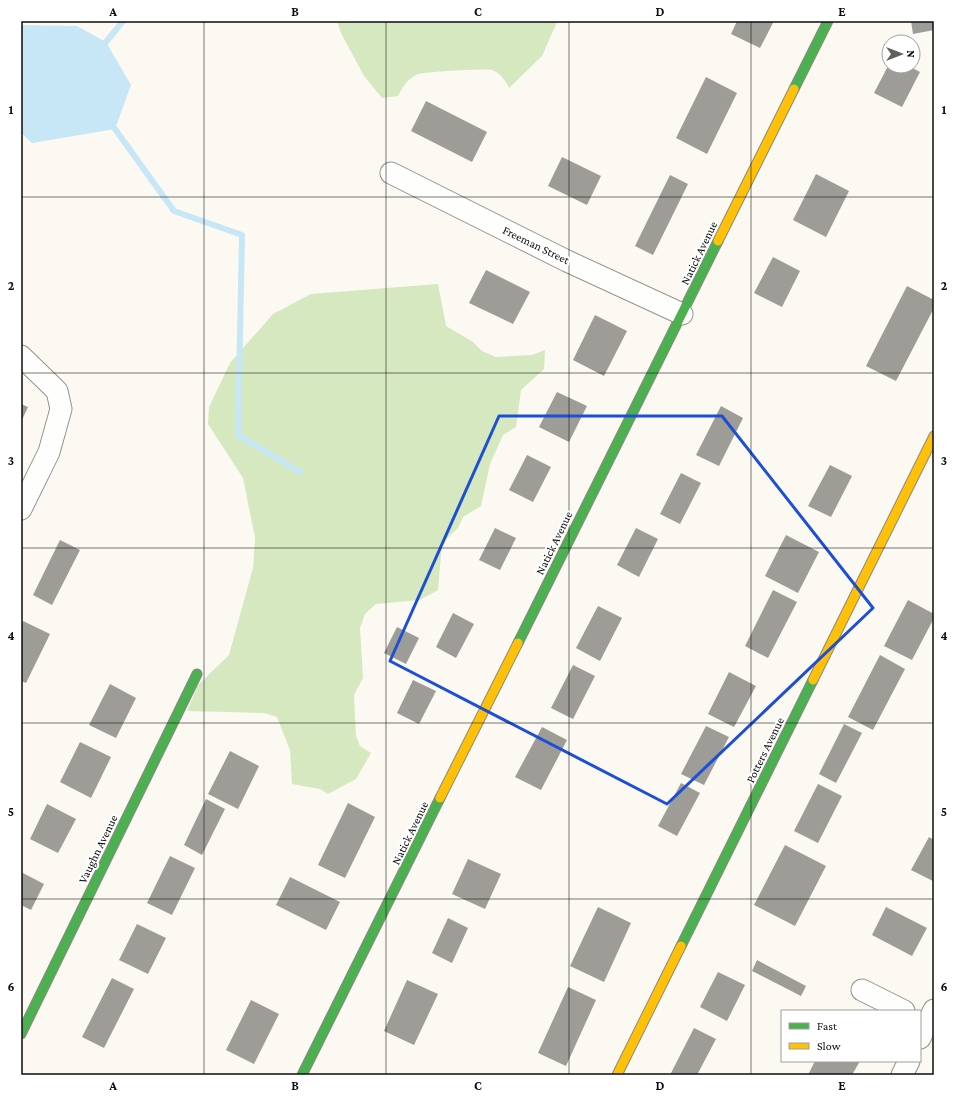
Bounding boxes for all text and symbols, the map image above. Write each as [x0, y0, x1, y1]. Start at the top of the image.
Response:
text: A [108, 4, 117, 19]
text: B [291, 4, 299, 19]
text: C [474, 4, 482, 19]
text: D [656, 4, 665, 19]
text: E [838, 4, 846, 19]
north arrow [881, 34, 921, 74]
text: N [905, 50, 917, 58]
text: 1 [9, 102, 14, 117]
text: 1 [942, 102, 947, 117]
street label: Natick Avenue [678, 219, 720, 287]
street label: Freeman Street [500, 223, 573, 268]
text: 2 [8, 278, 15, 293]
text: 2 [941, 278, 948, 293]
text: 3 [8, 453, 14, 468]
text: 3 [941, 453, 947, 468]
street label: Natick Avenue [533, 509, 575, 577]
text: 4 [7, 628, 15, 643]
text: 4 [940, 628, 948, 643]
street label: Potters Avenue [743, 715, 787, 785]
street label: Natick Avenue [389, 799, 431, 867]
text: 5 [8, 804, 14, 819]
text: 5 [941, 804, 947, 819]
street label: Vaughn Avenue [75, 812, 121, 886]
text: 6 [7, 979, 15, 994]
text: 6 [940, 979, 948, 994]
legend [781, 1010, 921, 1062]
text: Fast [817, 1019, 838, 1033]
text: Slow [817, 1039, 841, 1053]
text: A [108, 1078, 117, 1093]
text: B [291, 1078, 299, 1093]
text: C [474, 1078, 482, 1093]
text: D [656, 1078, 665, 1093]
text: E [838, 1078, 846, 1093]

